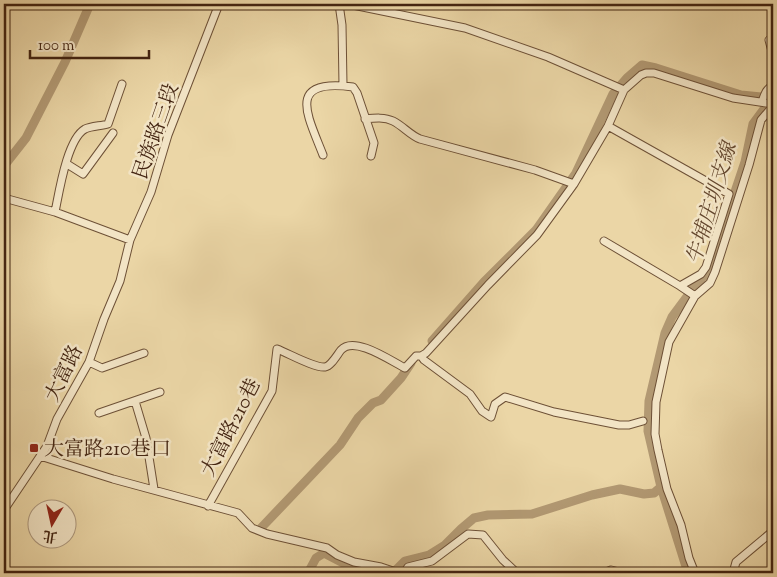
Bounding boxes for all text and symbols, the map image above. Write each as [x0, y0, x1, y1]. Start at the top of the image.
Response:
scale bar [30, 28, 149, 60]
text: 100 m [38, 36, 75, 57]
street label: 民族路三段 [127, 80, 187, 184]
water label: 牛埔庄圳支線 [680, 137, 746, 268]
street label: 大富路 [39, 341, 91, 407]
street label: 大富路210巷 [195, 374, 269, 482]
place label: 大富路210巷口 [44, 436, 171, 465]
marker: 大富路210巷口 [28, 442, 40, 454]
north arrow [28, 500, 78, 550]
text: 北 [42, 524, 59, 546]

